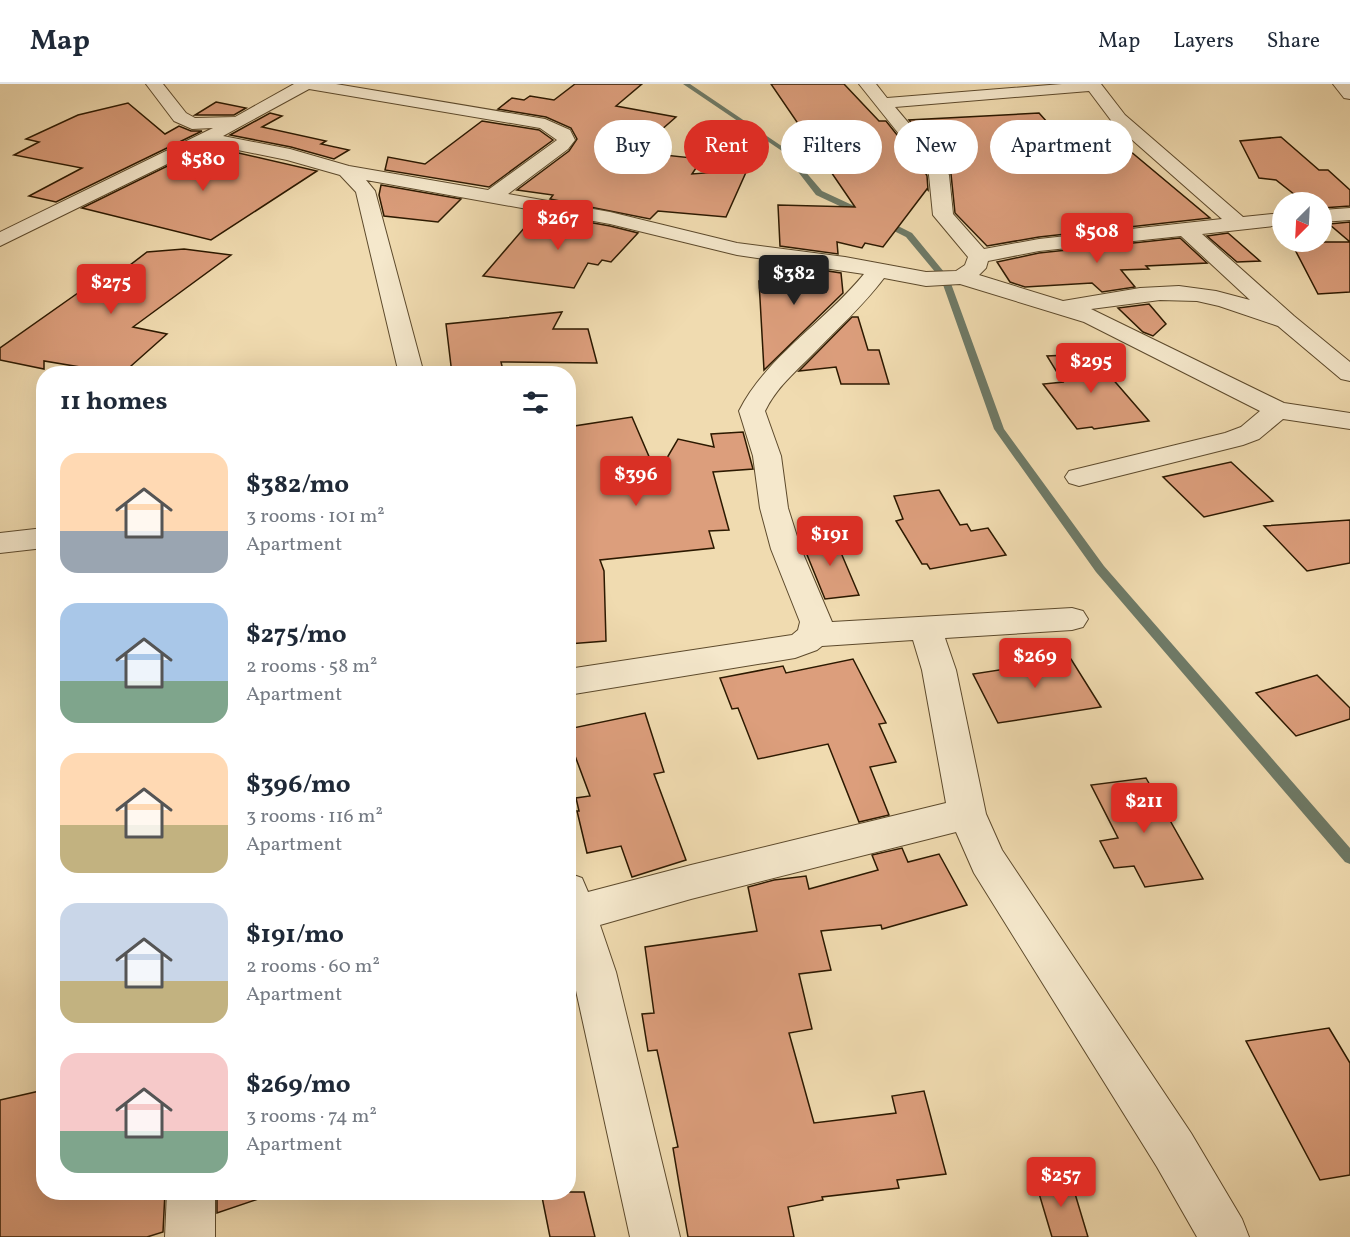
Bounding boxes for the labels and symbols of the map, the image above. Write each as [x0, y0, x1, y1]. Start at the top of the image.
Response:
pin: $580 [167, 141, 239, 192]
north arrow [1272, 192, 1332, 252]
pin: $267 [522, 200, 594, 251]
pin: $508 [1061, 213, 1133, 264]
pin: $382 [758, 255, 830, 306]
pin: $275 [75, 264, 147, 315]
pin: $295 [1055, 343, 1127, 394]
pin: $396 [600, 456, 672, 507]
pin: $191 [794, 516, 866, 567]
pin: $269 [999, 638, 1071, 689]
pin: $211 [1108, 783, 1180, 834]
pin: $257 [1025, 1157, 1097, 1208]

